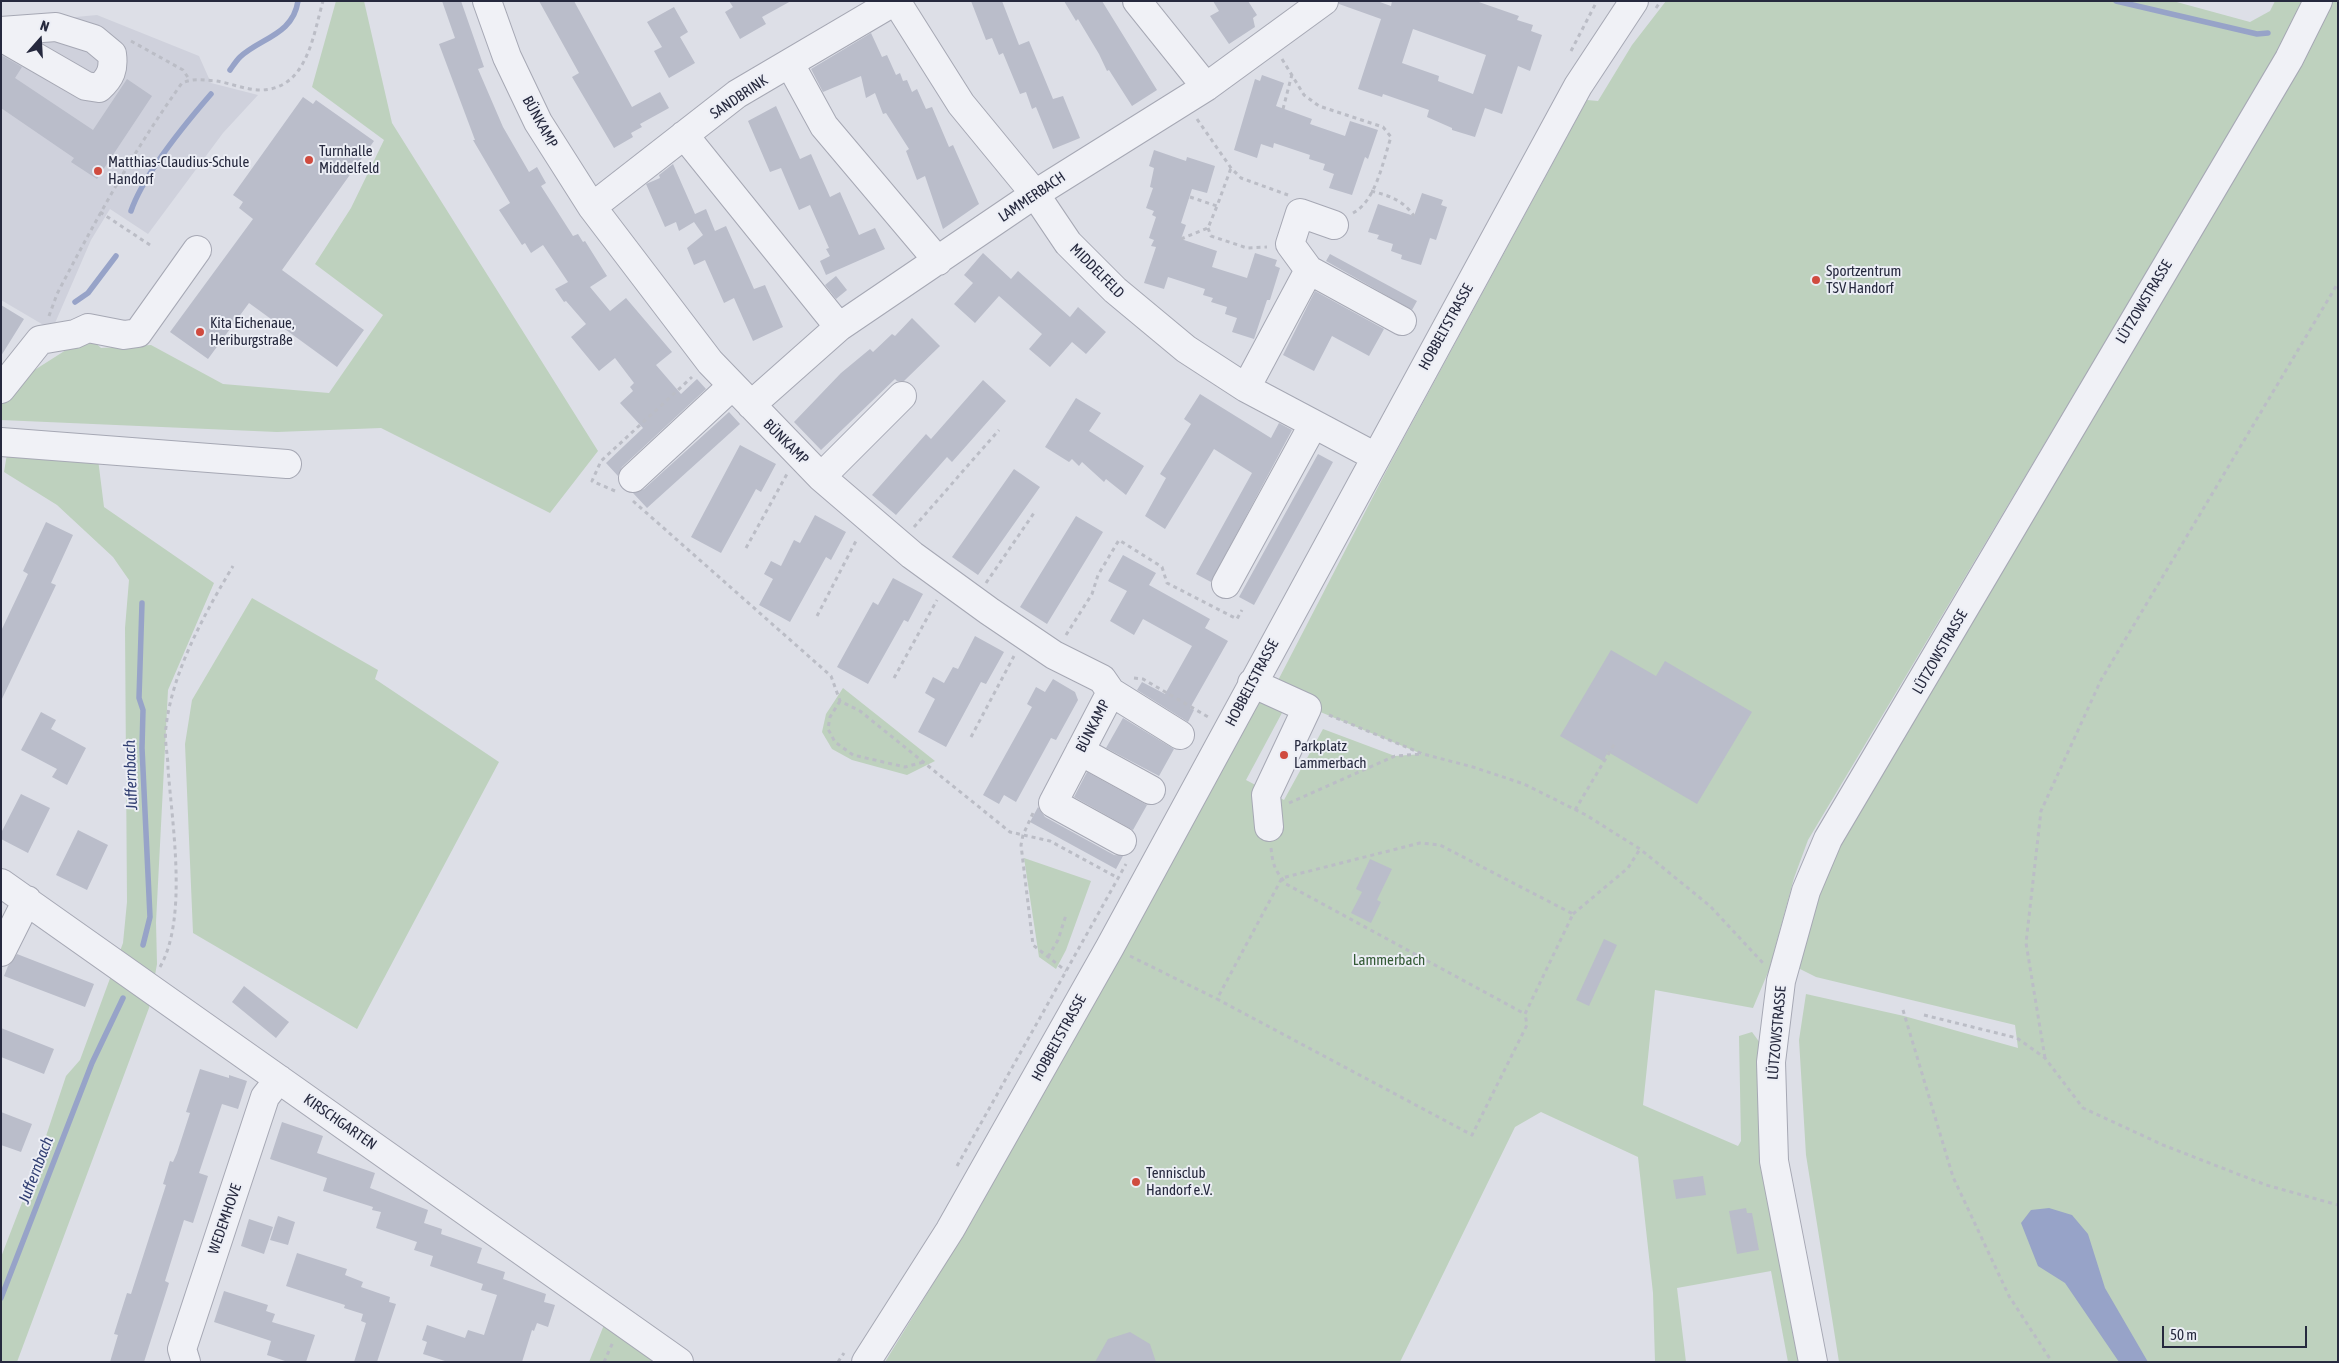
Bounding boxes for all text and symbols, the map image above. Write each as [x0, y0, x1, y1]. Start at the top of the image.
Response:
north arrow [15, 15, 65, 65]
text: N [38, 17, 51, 35]
street label: SANDBRINK [707, 71, 771, 123]
street label: BÜNKAMP [518, 93, 562, 151]
place label: Turnhalle Middelfeld [319, 142, 379, 177]
place label: Matthias-Claudius-Schule Handorf [108, 153, 249, 188]
marker: Turnhalle Middelfeld [303, 154, 315, 166]
marker: Matthias-Claudius-Schule Handorf [92, 165, 104, 177]
street label: LAMMERBACH [995, 168, 1069, 226]
street label: MIDDELFELD [1066, 240, 1128, 302]
street label: LÜTZOWSTRASSE [2112, 257, 2176, 347]
place label: Sportzentrum TSV Handorf [1826, 262, 1901, 297]
marker: Sportzentrum TSV Handorf [1810, 274, 1822, 286]
street label: HOBBELTSTRASSE [1415, 281, 1477, 373]
place label: Kita Eichenaue, Heriburgstraße [210, 314, 295, 349]
marker: Kita Eichenaue, Heriburgstraße [194, 326, 206, 338]
street label: BÜNKAMP [760, 416, 812, 468]
street label: LÜTZOWSTRASSE [1909, 607, 1971, 697]
street label: HOBBELTSTRASSE [1222, 636, 1282, 730]
street label: BÜNKAMP [1072, 697, 1114, 755]
place label: Parkplatz Lammerbach [1294, 737, 1367, 772]
water label: Juffernbach [120, 740, 142, 810]
marker: Parkplatz Lammerbach [1278, 749, 1290, 761]
park label: Lammerbach [1353, 951, 1425, 969]
street label: LÜTZOWSTRASSE [1764, 985, 1790, 1081]
street label: HOBBELTSTRASSE [1028, 992, 1090, 1084]
street label: KIRSCHGARTEN [300, 1090, 380, 1154]
water label: Juffernbach [15, 1134, 57, 1206]
place label: Tennisclub Handorf e.V. [1146, 1164, 1212, 1199]
marker: Tennisclub Handorf e.V. [1130, 1176, 1142, 1188]
street label: WEDEMHOVE [205, 1181, 245, 1257]
scale bar [2164, 1316, 2309, 1348]
text: 50 m [2170, 1326, 2197, 1343]

